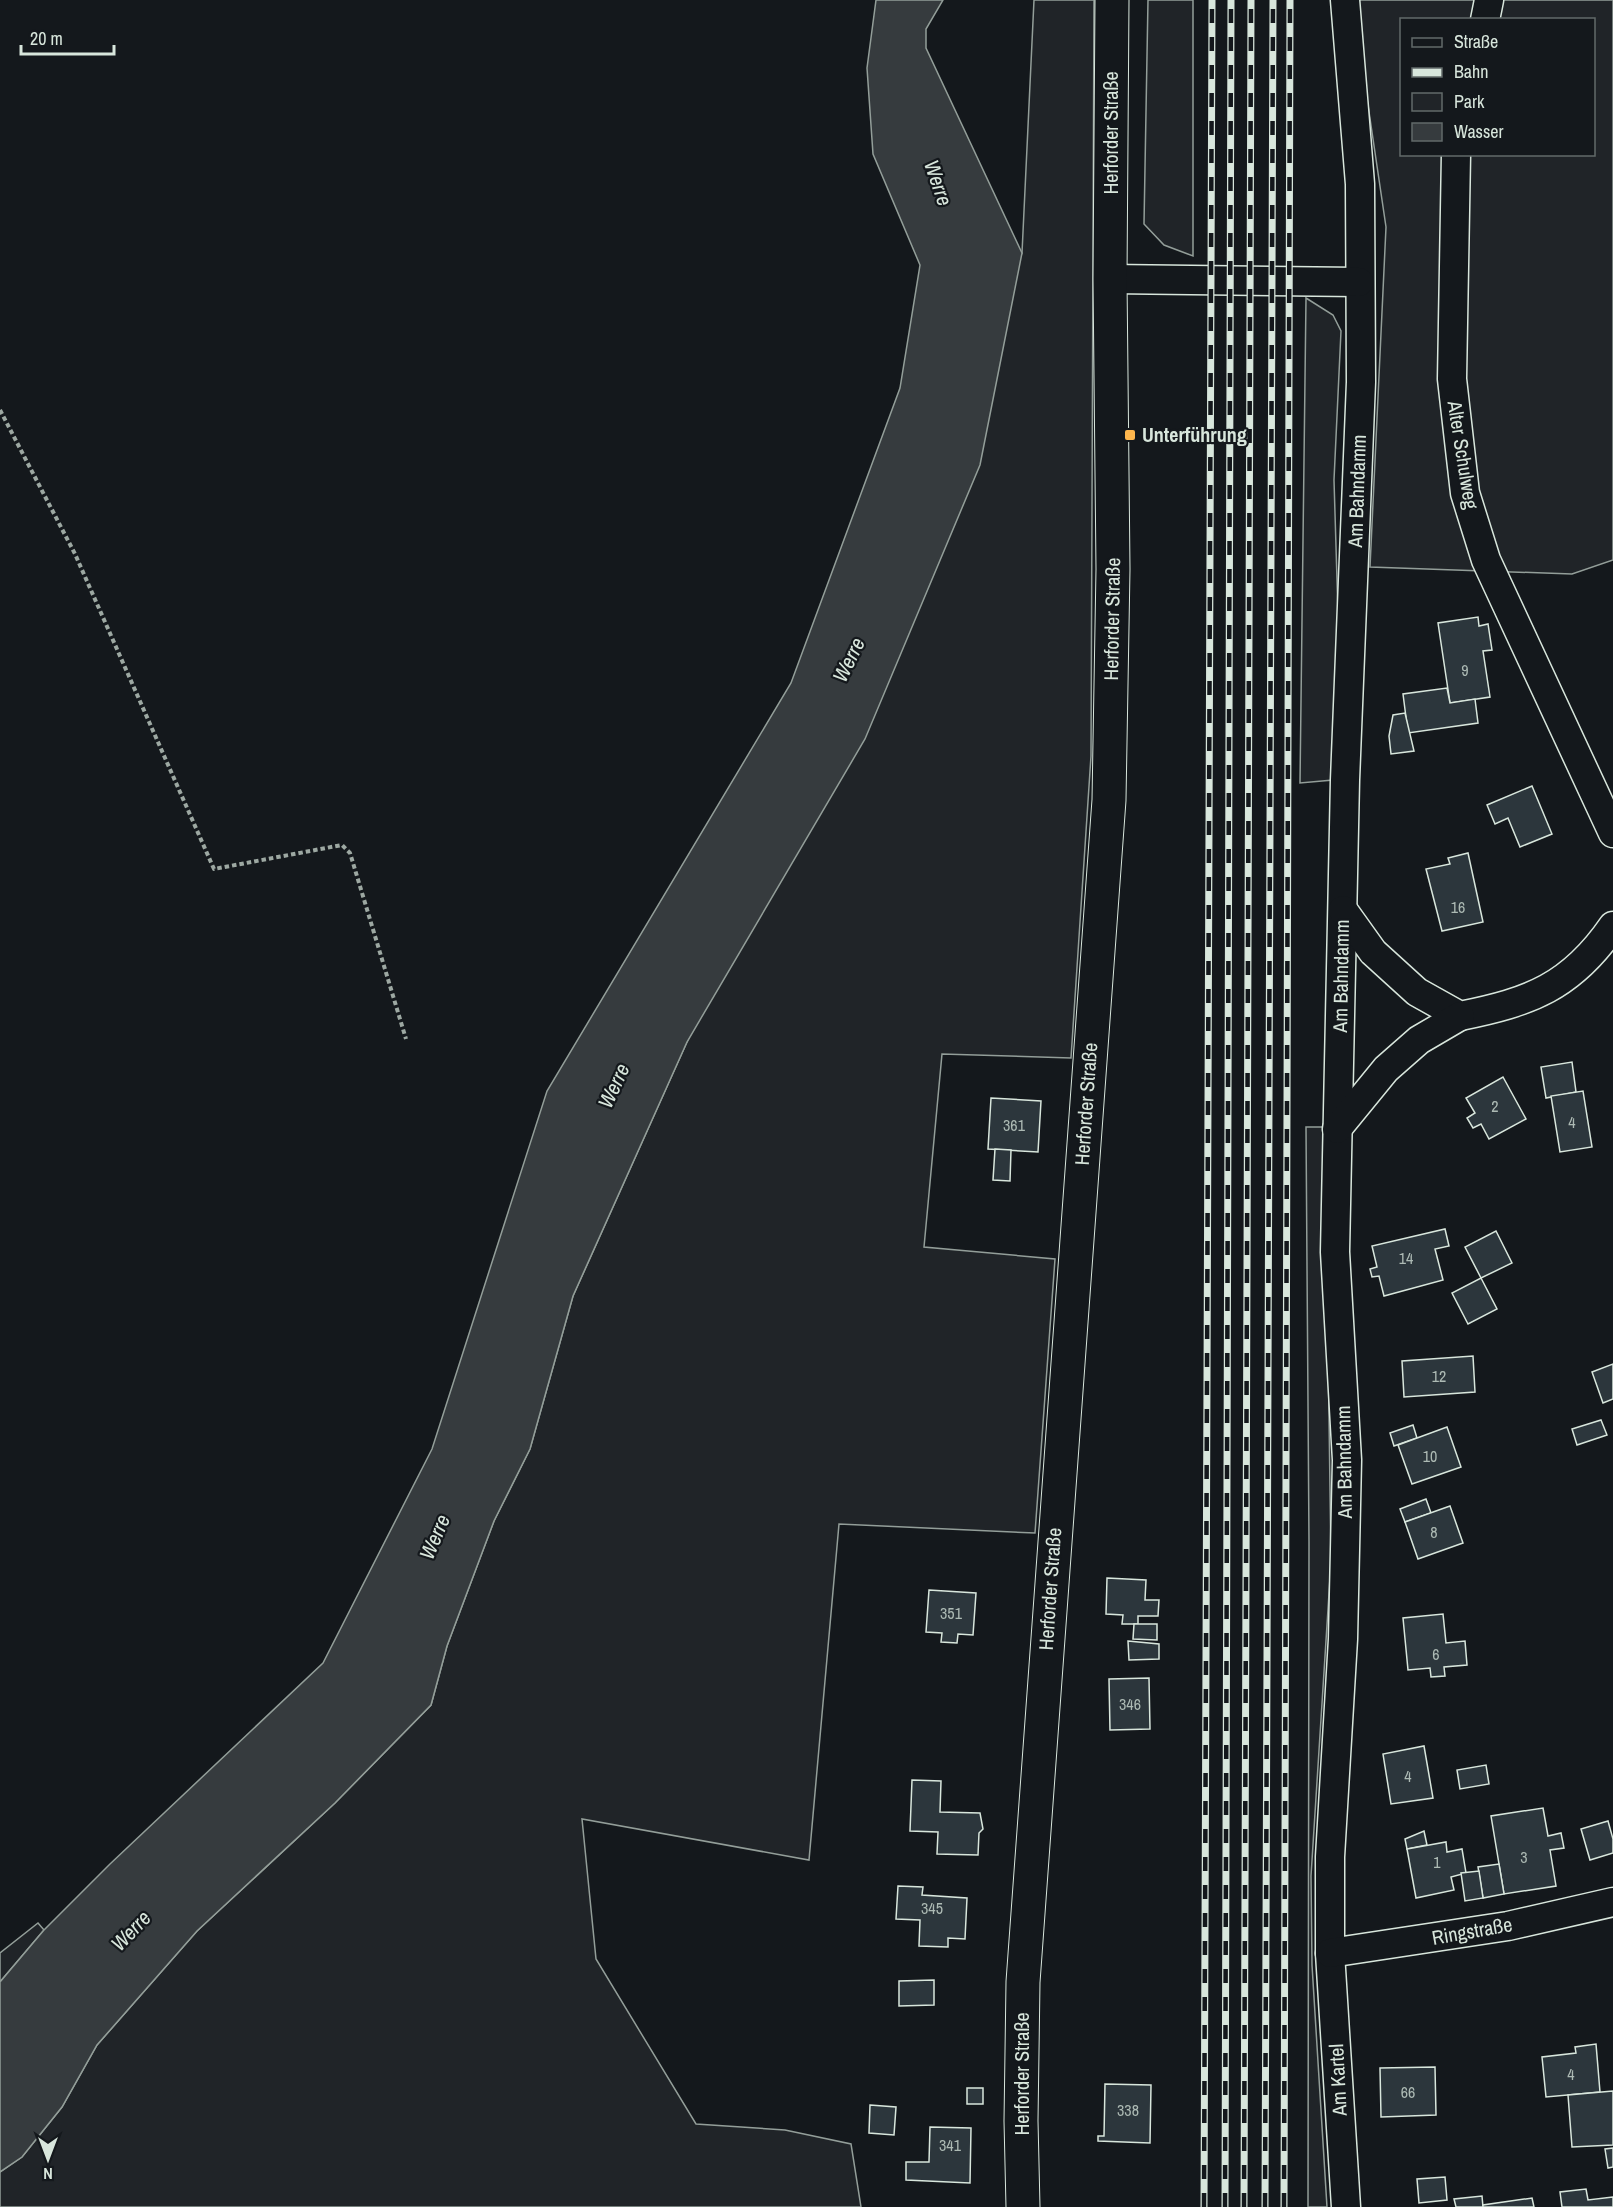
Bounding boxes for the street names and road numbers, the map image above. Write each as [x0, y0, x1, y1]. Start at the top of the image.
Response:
street label: Herforder Straße [1097, 71, 1124, 195]
street label: Alter Schulweg [1441, 398, 1485, 511]
street label: Am Bahndamm [1341, 434, 1372, 549]
street label: Herforder Straße [1097, 557, 1126, 681]
street label: Am Bahndamm [1326, 919, 1355, 1034]
street label: Herforder Straße [1068, 1042, 1103, 1166]
street label: Am Bahndamm [1329, 1405, 1358, 1520]
street label: Herforder Straße [1032, 1527, 1067, 1651]
street label: Ringstraße [1430, 1910, 1514, 1951]
street label: Herforder Straße [1008, 2012, 1035, 2136]
street label: Am Kartel [1322, 2043, 1353, 2118]

